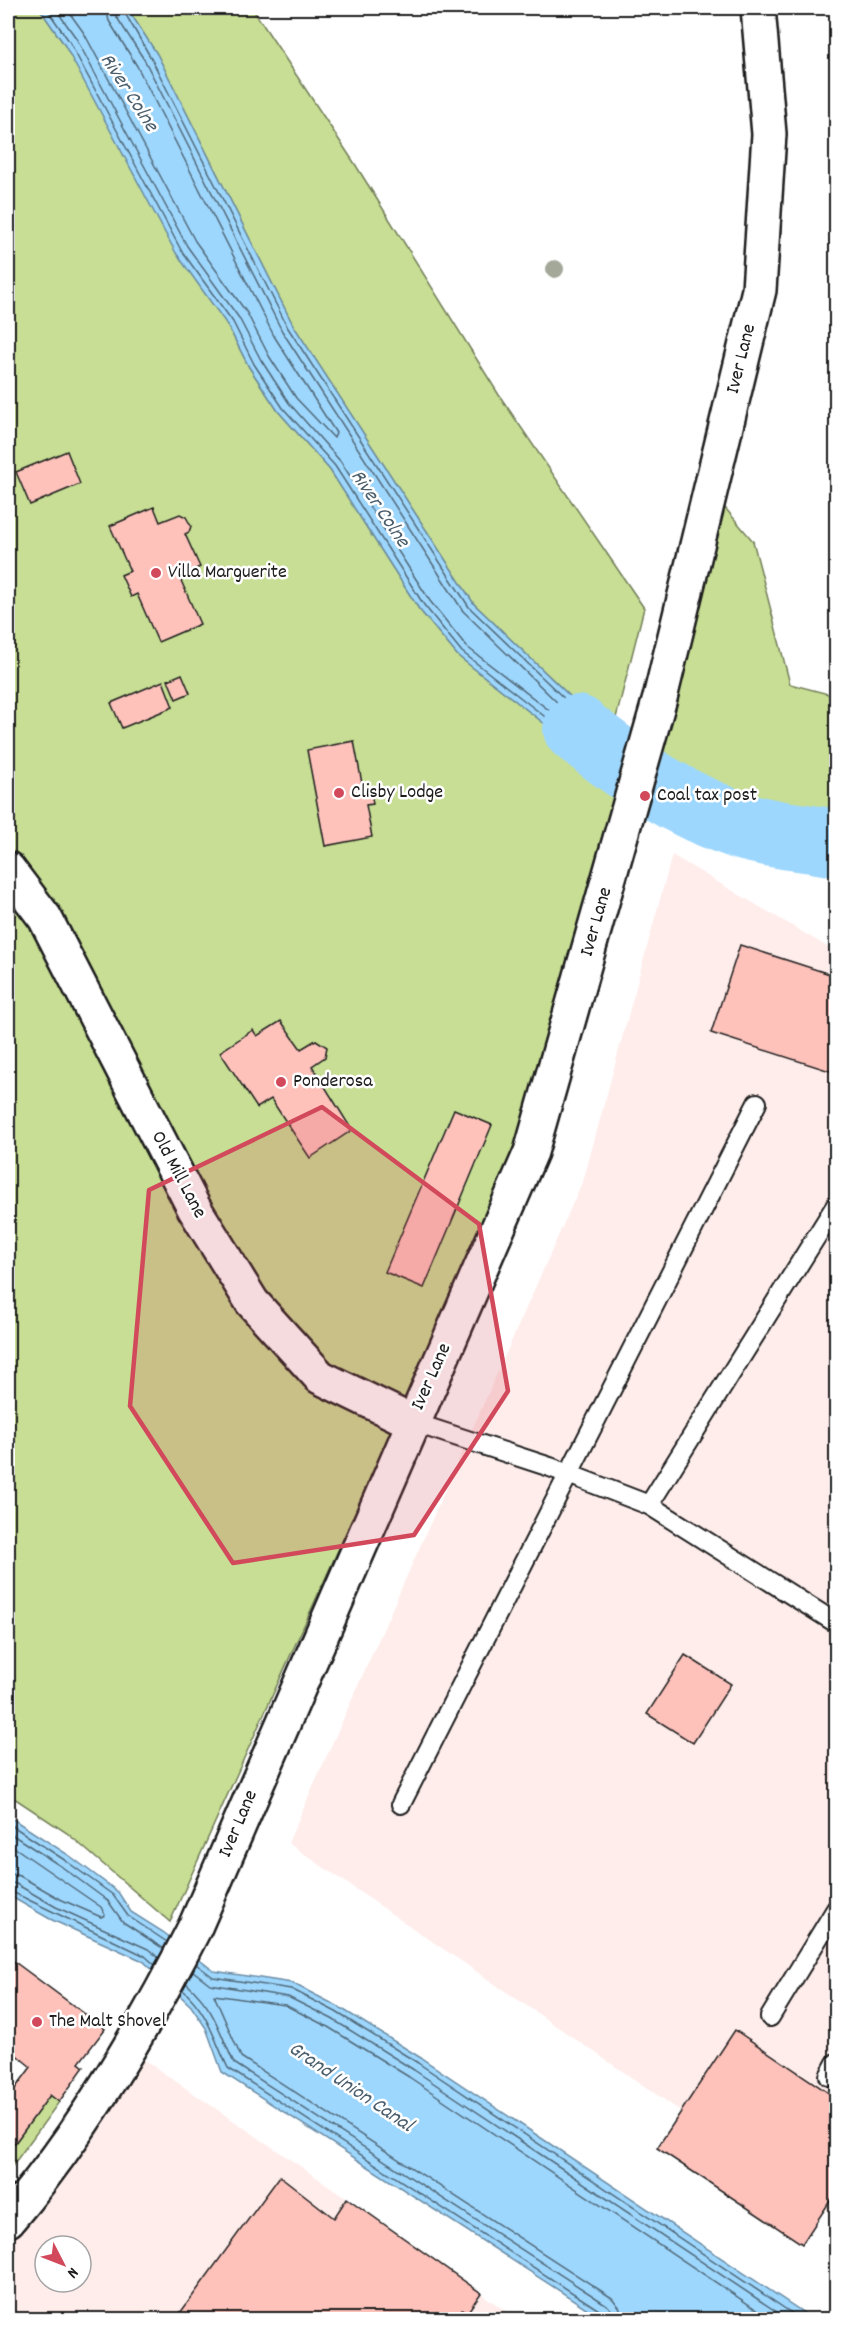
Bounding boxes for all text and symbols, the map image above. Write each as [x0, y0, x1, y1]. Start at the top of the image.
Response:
water label: River Colne [91, 48, 166, 140]
street label: Iver Lane [720, 321, 764, 397]
water label: River Colne [342, 464, 417, 555]
place label: Villa Marguerite [168, 559, 287, 587]
marker: Villa Marguerite [149, 566, 163, 580]
place label: Clisby Lodge [351, 779, 443, 807]
place label: Coal tax post [657, 782, 757, 810]
marker: Clisby Lodge [332, 786, 346, 800]
marker: Coal tax post [638, 789, 652, 803]
street label: Iver Lane [574, 884, 620, 960]
place label: Ponderosa [293, 1068, 373, 1096]
marker: Ponderosa [274, 1075, 288, 1089]
street label: Old Mill Lane [143, 1126, 213, 1224]
street label: Iver Lane [405, 1339, 459, 1415]
street label: Iver Lane [212, 1786, 266, 1862]
place label: The Malt Shovel [49, 2008, 166, 2036]
marker: The Malt Shovel [30, 2015, 44, 2029]
water label: Grand Union Canal [282, 2035, 420, 2142]
north arrow [33, 2234, 93, 2294]
text: N [61, 2262, 83, 2283]

